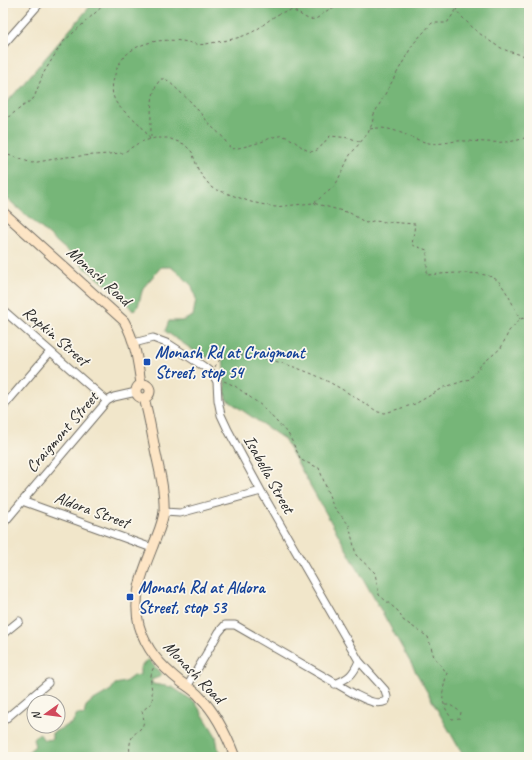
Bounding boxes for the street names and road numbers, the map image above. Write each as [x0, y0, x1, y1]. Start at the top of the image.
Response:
street label: Monash Road [62, 242, 137, 312]
street label: Rapkin Street [19, 302, 95, 372]
street label: Craigmont Street [21, 385, 104, 477]
street label: Isabella Street [239, 431, 300, 519]
street label: Aldora Street [52, 487, 135, 534]
street label: Monash Road [159, 636, 231, 710]

